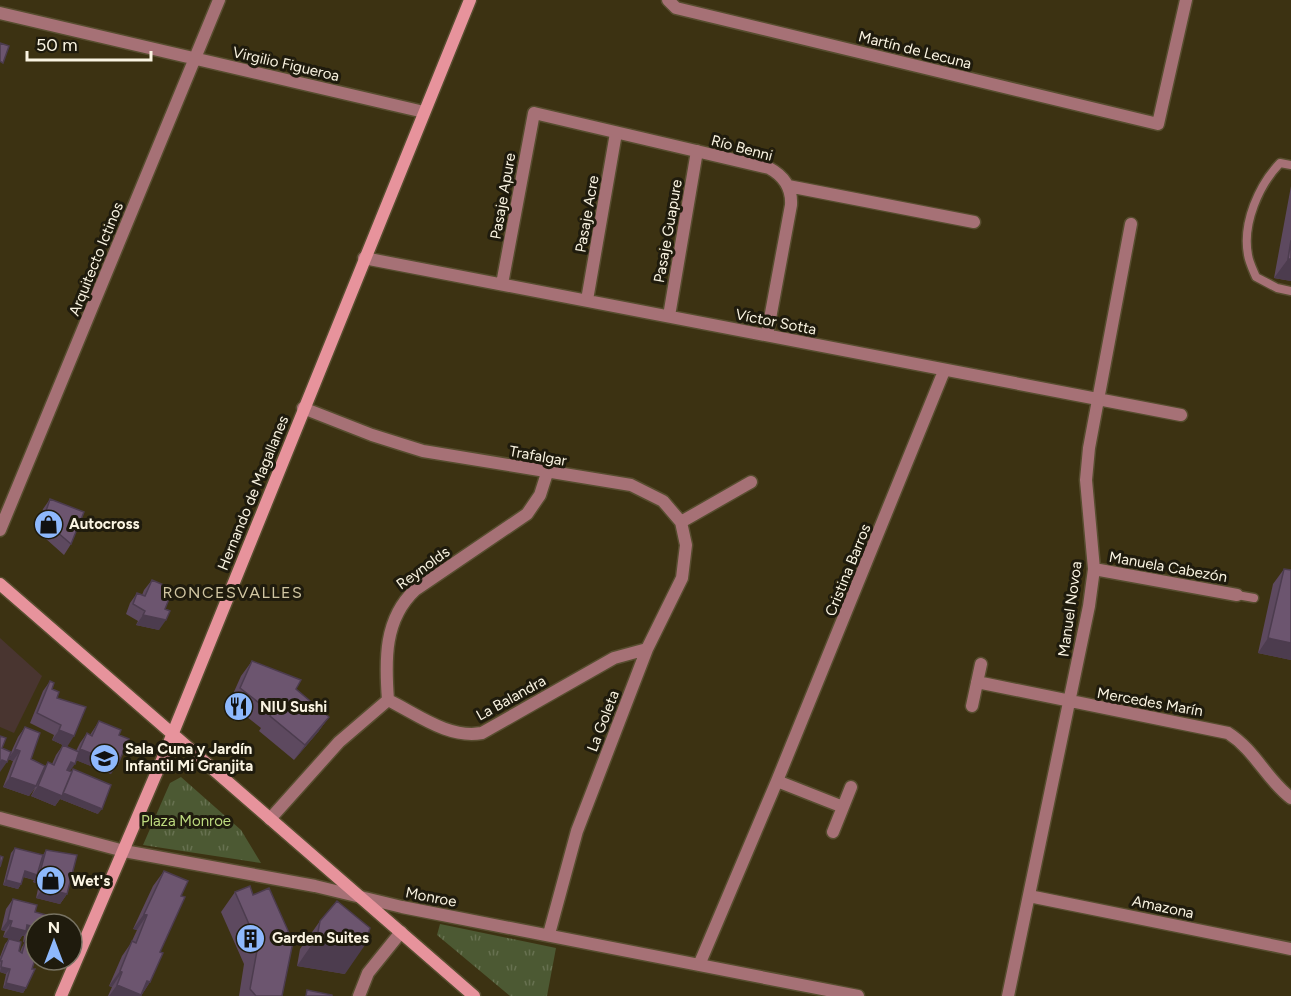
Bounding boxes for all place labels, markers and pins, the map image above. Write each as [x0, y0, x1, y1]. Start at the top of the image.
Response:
shop icon: Autocross [32, 508, 64, 540]
place label: Autocross [69, 515, 139, 533]
restaurant icon: NIU Sushi [223, 691, 255, 723]
place label: NIU Sushi [260, 698, 327, 716]
place label: Sala Cuna y Jardín Infantil Mi Granjita [125, 740, 253, 775]
school or university icon: Sala Cuna y Jardín Infantil Mi Granjita [88, 742, 120, 774]
shop icon: Wet's [34, 865, 66, 897]
place label: Wet's [71, 872, 110, 890]
building icon: Garden Suites [235, 922, 267, 954]
place label: Garden Suites [272, 929, 369, 947]

